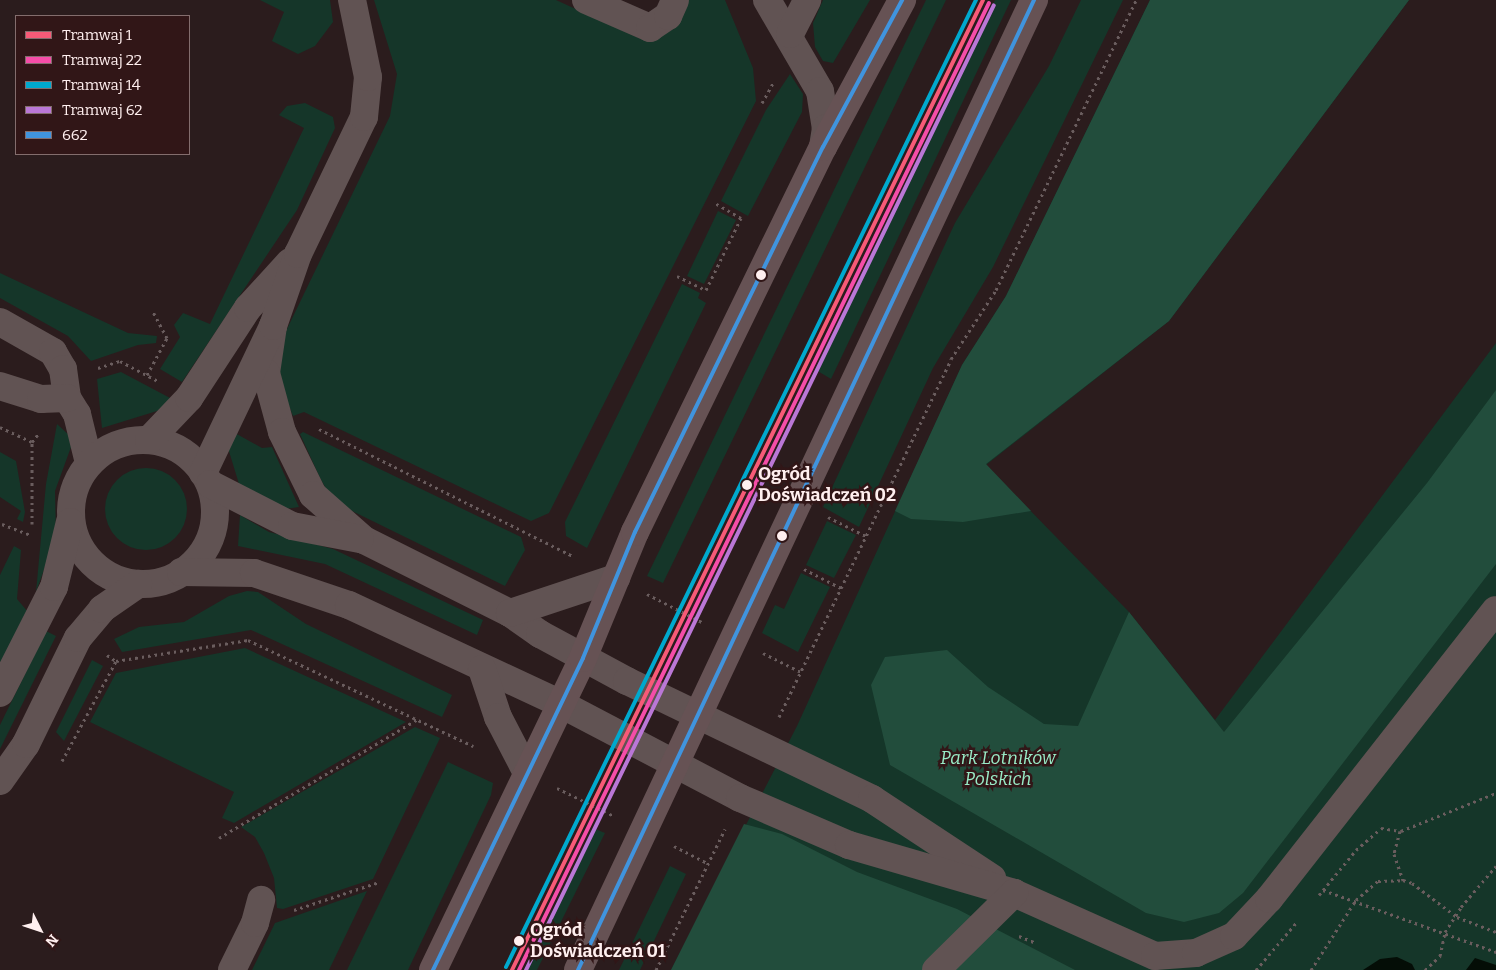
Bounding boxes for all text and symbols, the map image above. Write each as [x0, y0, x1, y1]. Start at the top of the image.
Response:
legend [15, 15, 190, 155]
text: Tramwaj 1 [62, 26, 132, 44]
text: Tramwaj 22 [62, 51, 142, 69]
text: Tramwaj 14 [62, 76, 141, 94]
text: Tramwaj 62 [62, 101, 143, 119]
text: 662 [62, 126, 88, 144]
unlabelled marker [756, 270, 766, 280]
place label: Ogród Doświadczeń 02 [758, 464, 896, 506]
marker: Ogród Doświadczeń 02 [740, 478, 754, 492]
unlabelled marker [777, 531, 787, 541]
park label: Park Lotników Polskich [940, 748, 1056, 791]
north arrow [15, 905, 65, 955]
place label: Ogród Doświadczeń 01 [530, 920, 666, 962]
text: N [42, 931, 62, 950]
marker: Ogród Doświadczeń 01 [512, 934, 526, 948]

